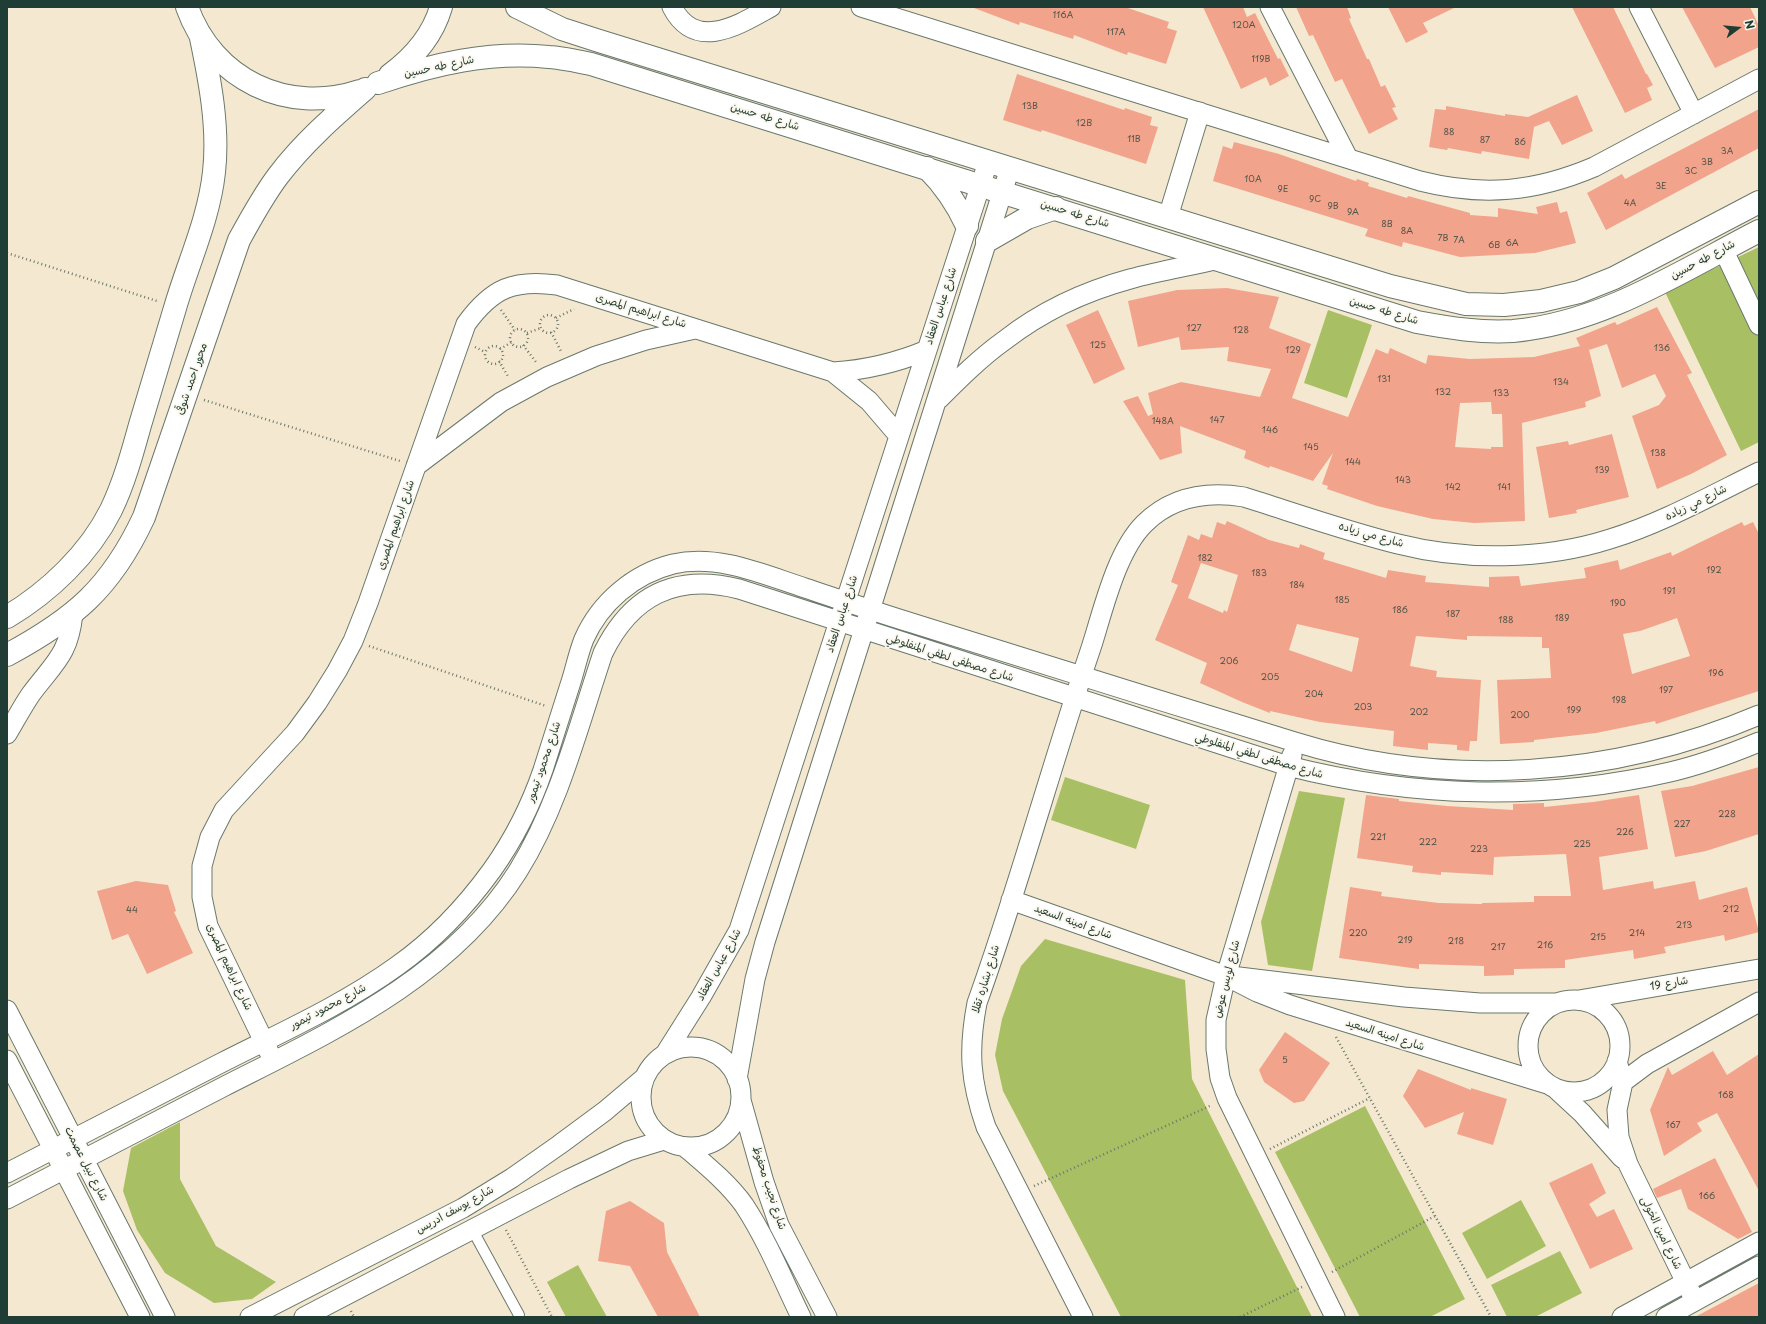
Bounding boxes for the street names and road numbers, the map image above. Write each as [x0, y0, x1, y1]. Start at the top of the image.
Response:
street label: شارع طه حسين [403, 53, 475, 81]
street label: شارع طه حسين [729, 100, 801, 134]
street label: شارع طه حسين [1039, 197, 1111, 231]
street label: شارع طه حسين [1668, 237, 1738, 283]
street label: شارع عباس العقاد [922, 266, 960, 346]
street label: شارع ابراهيم المصرى [594, 291, 688, 331]
street label: شارع طه حسين [1348, 294, 1420, 328]
street label: محور احمد شوقى [174, 341, 210, 417]
street label: شارع ابراهيم المصرى [374, 478, 418, 572]
street label: شارع مي زياده [1663, 482, 1729, 524]
street label: شارع مي زياده [1337, 519, 1405, 551]
street label: شارع عباس العقاد [823, 574, 861, 654]
street label: شارع مصطفى لطفي المنفلوطي [885, 631, 1015, 685]
street label: شارع محمود تيمور [524, 720, 564, 804]
street label: شارع مصطفى لطفي المنفلوطي [1193, 730, 1325, 782]
street label: شارع امينه السعيد [1032, 902, 1114, 942]
street label: شارع ابراهيم المصرى [203, 922, 255, 1012]
street label: شارع عباس العقاد [694, 927, 744, 1003]
street label: شارع لويس عوض [1211, 939, 1243, 1019]
street label: شارع بشاره تقلا [969, 943, 1003, 1015]
street label: شارع 19 [1649, 974, 1689, 994]
street label: شارع محمود تيمور [288, 981, 368, 1033]
street label: شارع امينه السعيد [1344, 1016, 1426, 1054]
street label: شارع نبيل عصمت [62, 1125, 110, 1203]
street label: شارع نجيب محفوظ [749, 1144, 789, 1232]
street label: شارع يوسف ادريس [414, 1183, 496, 1237]
street label: شارع امين الخولى [1638, 1194, 1684, 1272]

